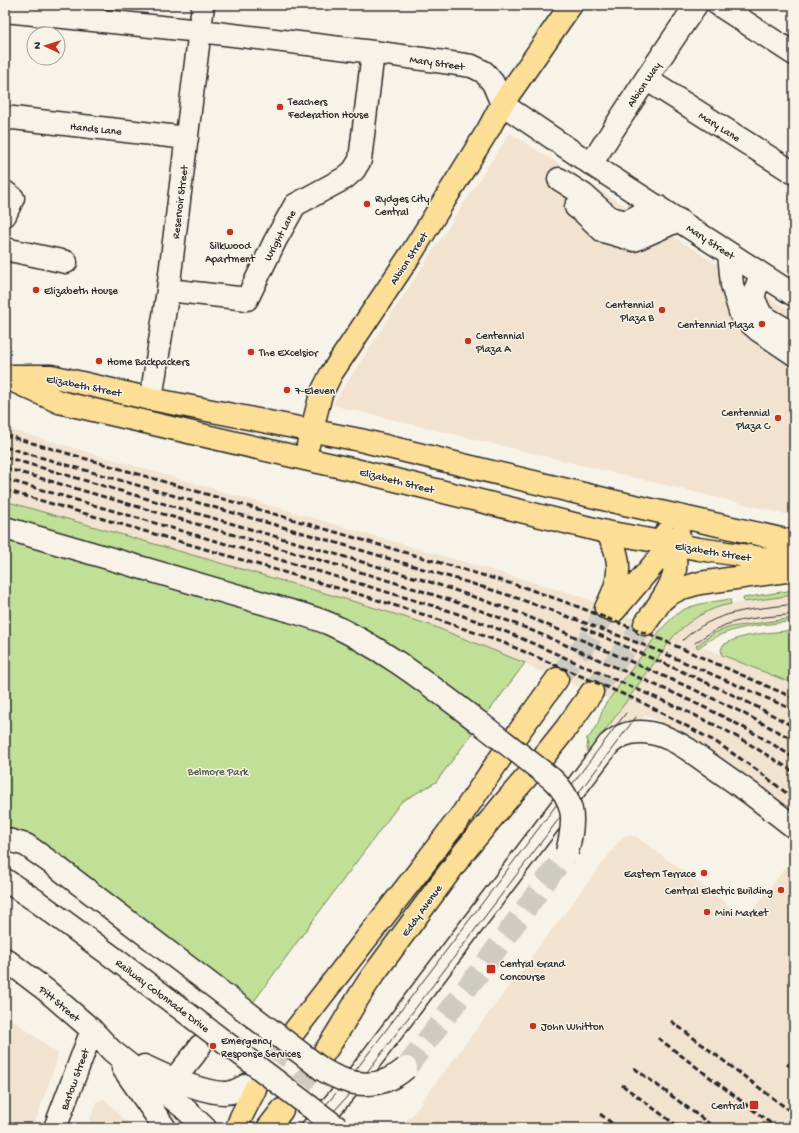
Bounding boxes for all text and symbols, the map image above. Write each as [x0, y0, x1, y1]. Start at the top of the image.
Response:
north arrow [26, 26, 66, 66]
text: N [32, 41, 44, 49]
street label: Mary Street [409, 54, 466, 74]
street label: Albion Way [625, 60, 664, 110]
place label: Teachers Federation House [287, 97, 369, 122]
marker: Teachers Federation House [275, 102, 285, 112]
street label: Mary Lane [696, 110, 742, 145]
street label: Hands Lane [69, 121, 122, 139]
street label: Reservoir Street [171, 163, 192, 240]
place label: Rydges City Central [375, 194, 430, 219]
marker: Rydges City Central [362, 199, 372, 209]
street label: Wright Lane [262, 208, 299, 263]
street label: Mary Street [684, 223, 738, 264]
marker: Silkwood Apartment [225, 227, 235, 237]
street label: Albion Street [388, 229, 432, 288]
place label: Silkwood Apartment [205, 241, 256, 266]
marker: Elizabeth House [31, 285, 41, 295]
place label: Elizabeth House [44, 286, 118, 298]
place label: Centennial Plaza B [606, 300, 655, 325]
marker: Centennial Plaza B [657, 305, 667, 315]
marker: Centennial Plaza [757, 319, 767, 329]
place label: Centennial Plaza [677, 320, 755, 332]
place label: Centennial Plaza A [475, 331, 525, 356]
marker: Centennial Plaza A [463, 336, 473, 346]
marker: The Excelsior [246, 347, 256, 357]
place label: The Excelsior [258, 348, 319, 360]
marker: Home Backpackers [94, 356, 104, 366]
place label: Home Backpackers [107, 357, 190, 369]
street label: Elizabeth Street [45, 374, 124, 400]
marker: 7-Eleven [282, 385, 292, 395]
place label: 7-Eleven [294, 386, 336, 398]
place label: Centennial Plaza C [722, 408, 771, 433]
marker: Centennial Plaza C [773, 413, 783, 423]
street label: Elizabeth Street [358, 467, 437, 497]
street label: Elizabeth Street [674, 541, 753, 565]
park label: Belmore Park [187, 767, 249, 779]
marker: Eastern Terrace [699, 868, 709, 878]
place label: Eastern Terrace [624, 869, 696, 881]
street label: Eddy Avenue [400, 883, 446, 939]
marker: Central Electric Building [776, 885, 786, 895]
place label: Central Electric Building [665, 886, 773, 898]
marker: Mini Market [702, 907, 712, 917]
place label: Mini Market [715, 908, 769, 920]
street label: Railway Colonnade Drive [113, 957, 211, 1036]
place label: Central Grand Concourse [500, 959, 567, 984]
marker: Central Grand Concourse [485, 963, 497, 975]
street label: Pitt Street [35, 983, 83, 1026]
marker: John Whitton [528, 1021, 538, 1031]
place label: John Whitton [541, 1022, 605, 1034]
place label: Emergency Response Services [221, 1036, 301, 1061]
marker: Emergency Response Services [208, 1041, 218, 1051]
street label: Barlow Street [59, 1046, 93, 1113]
marker: Central [748, 1099, 760, 1111]
place label: Central [711, 1101, 746, 1113]

